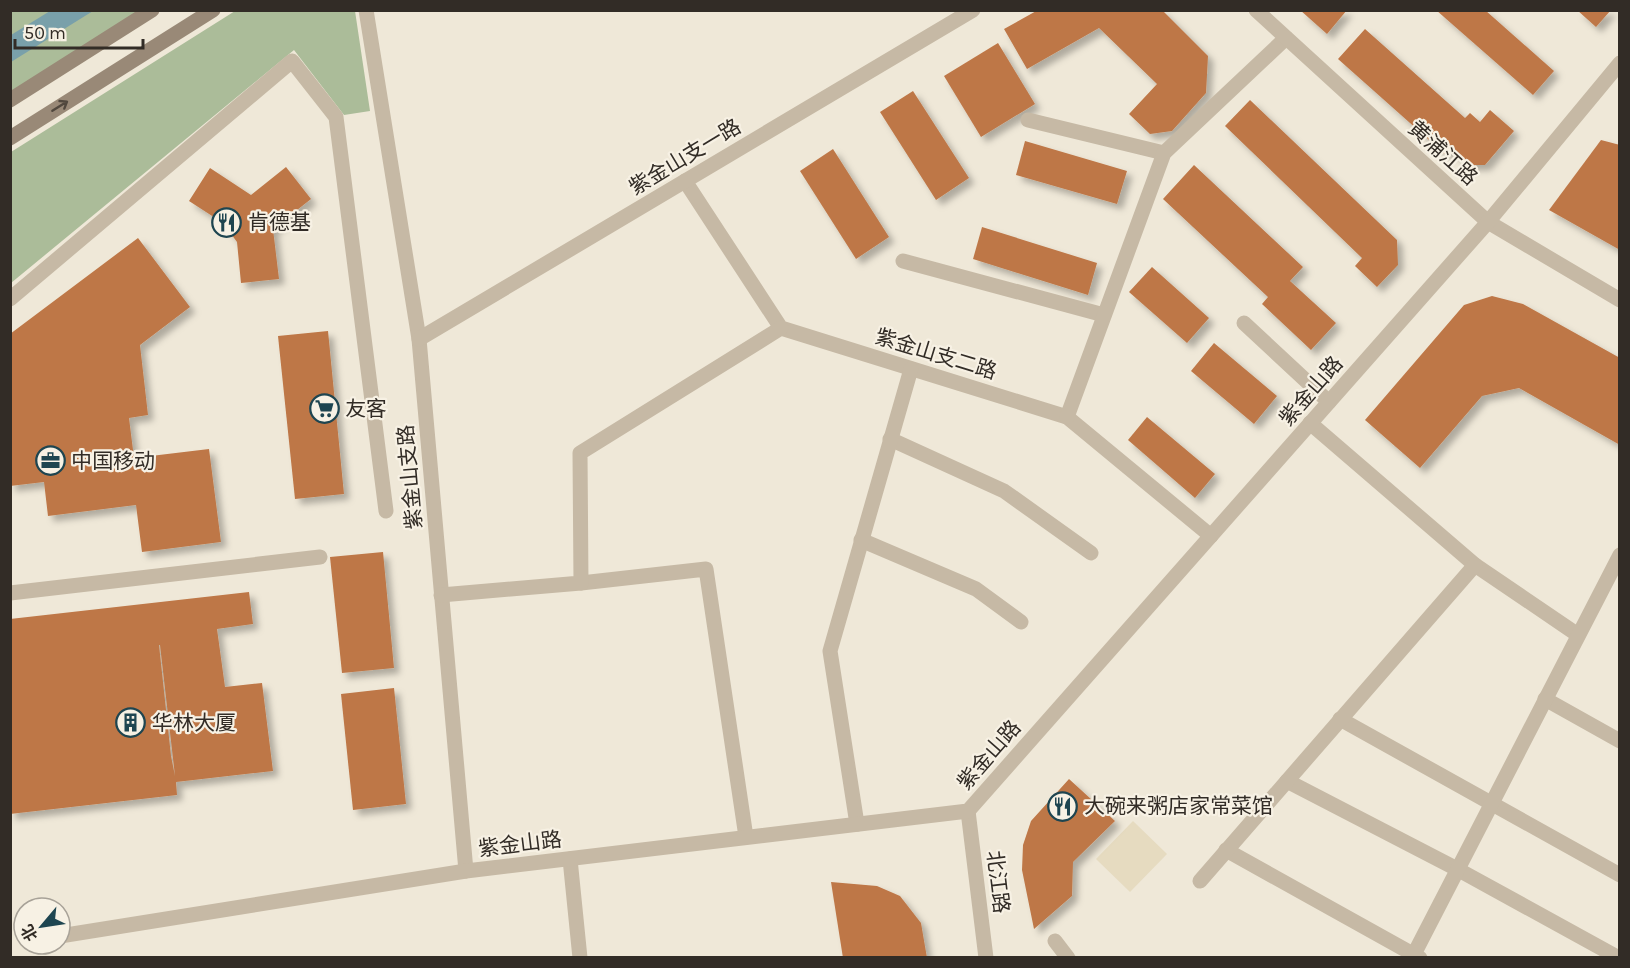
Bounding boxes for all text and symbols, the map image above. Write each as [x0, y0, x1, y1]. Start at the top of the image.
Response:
scale bar [15, 12, 142, 50]
text: 50 m [24, 22, 66, 44]
one-way arrow [51, 100, 68, 112]
street label: 紫金山支一路 [625, 114, 745, 200]
street label: 黄浦江路 [1404, 116, 1482, 190]
restaurant icon: 肯德基 [211, 206, 243, 238]
place label: 肯德基 [248, 210, 311, 234]
street label: 紫金山支二路 [872, 324, 1000, 384]
street label: 紫金山路 [1274, 351, 1348, 431]
supermarket icon: 友客 [308, 393, 340, 425]
place label: 友客 [345, 397, 387, 421]
street label: 紫金山支路 [393, 424, 427, 530]
office icon: 中国移动 [34, 445, 66, 477]
place label: 中国移动 [71, 449, 155, 473]
building icon: 华林大厦 [115, 707, 147, 739]
place label: 华林大厦 [152, 711, 236, 735]
street label: 紫金山路 [952, 715, 1026, 795]
restaurant icon: 大碗来粥店家常菜馆 [1047, 790, 1079, 822]
place label: 大碗来粥店家常菜馆 [1084, 794, 1273, 818]
street label: 紫金山路 [477, 827, 563, 861]
street label: 北江路 [982, 849, 1014, 915]
north arrow [12, 896, 72, 956]
text: 北 [17, 921, 42, 945]

